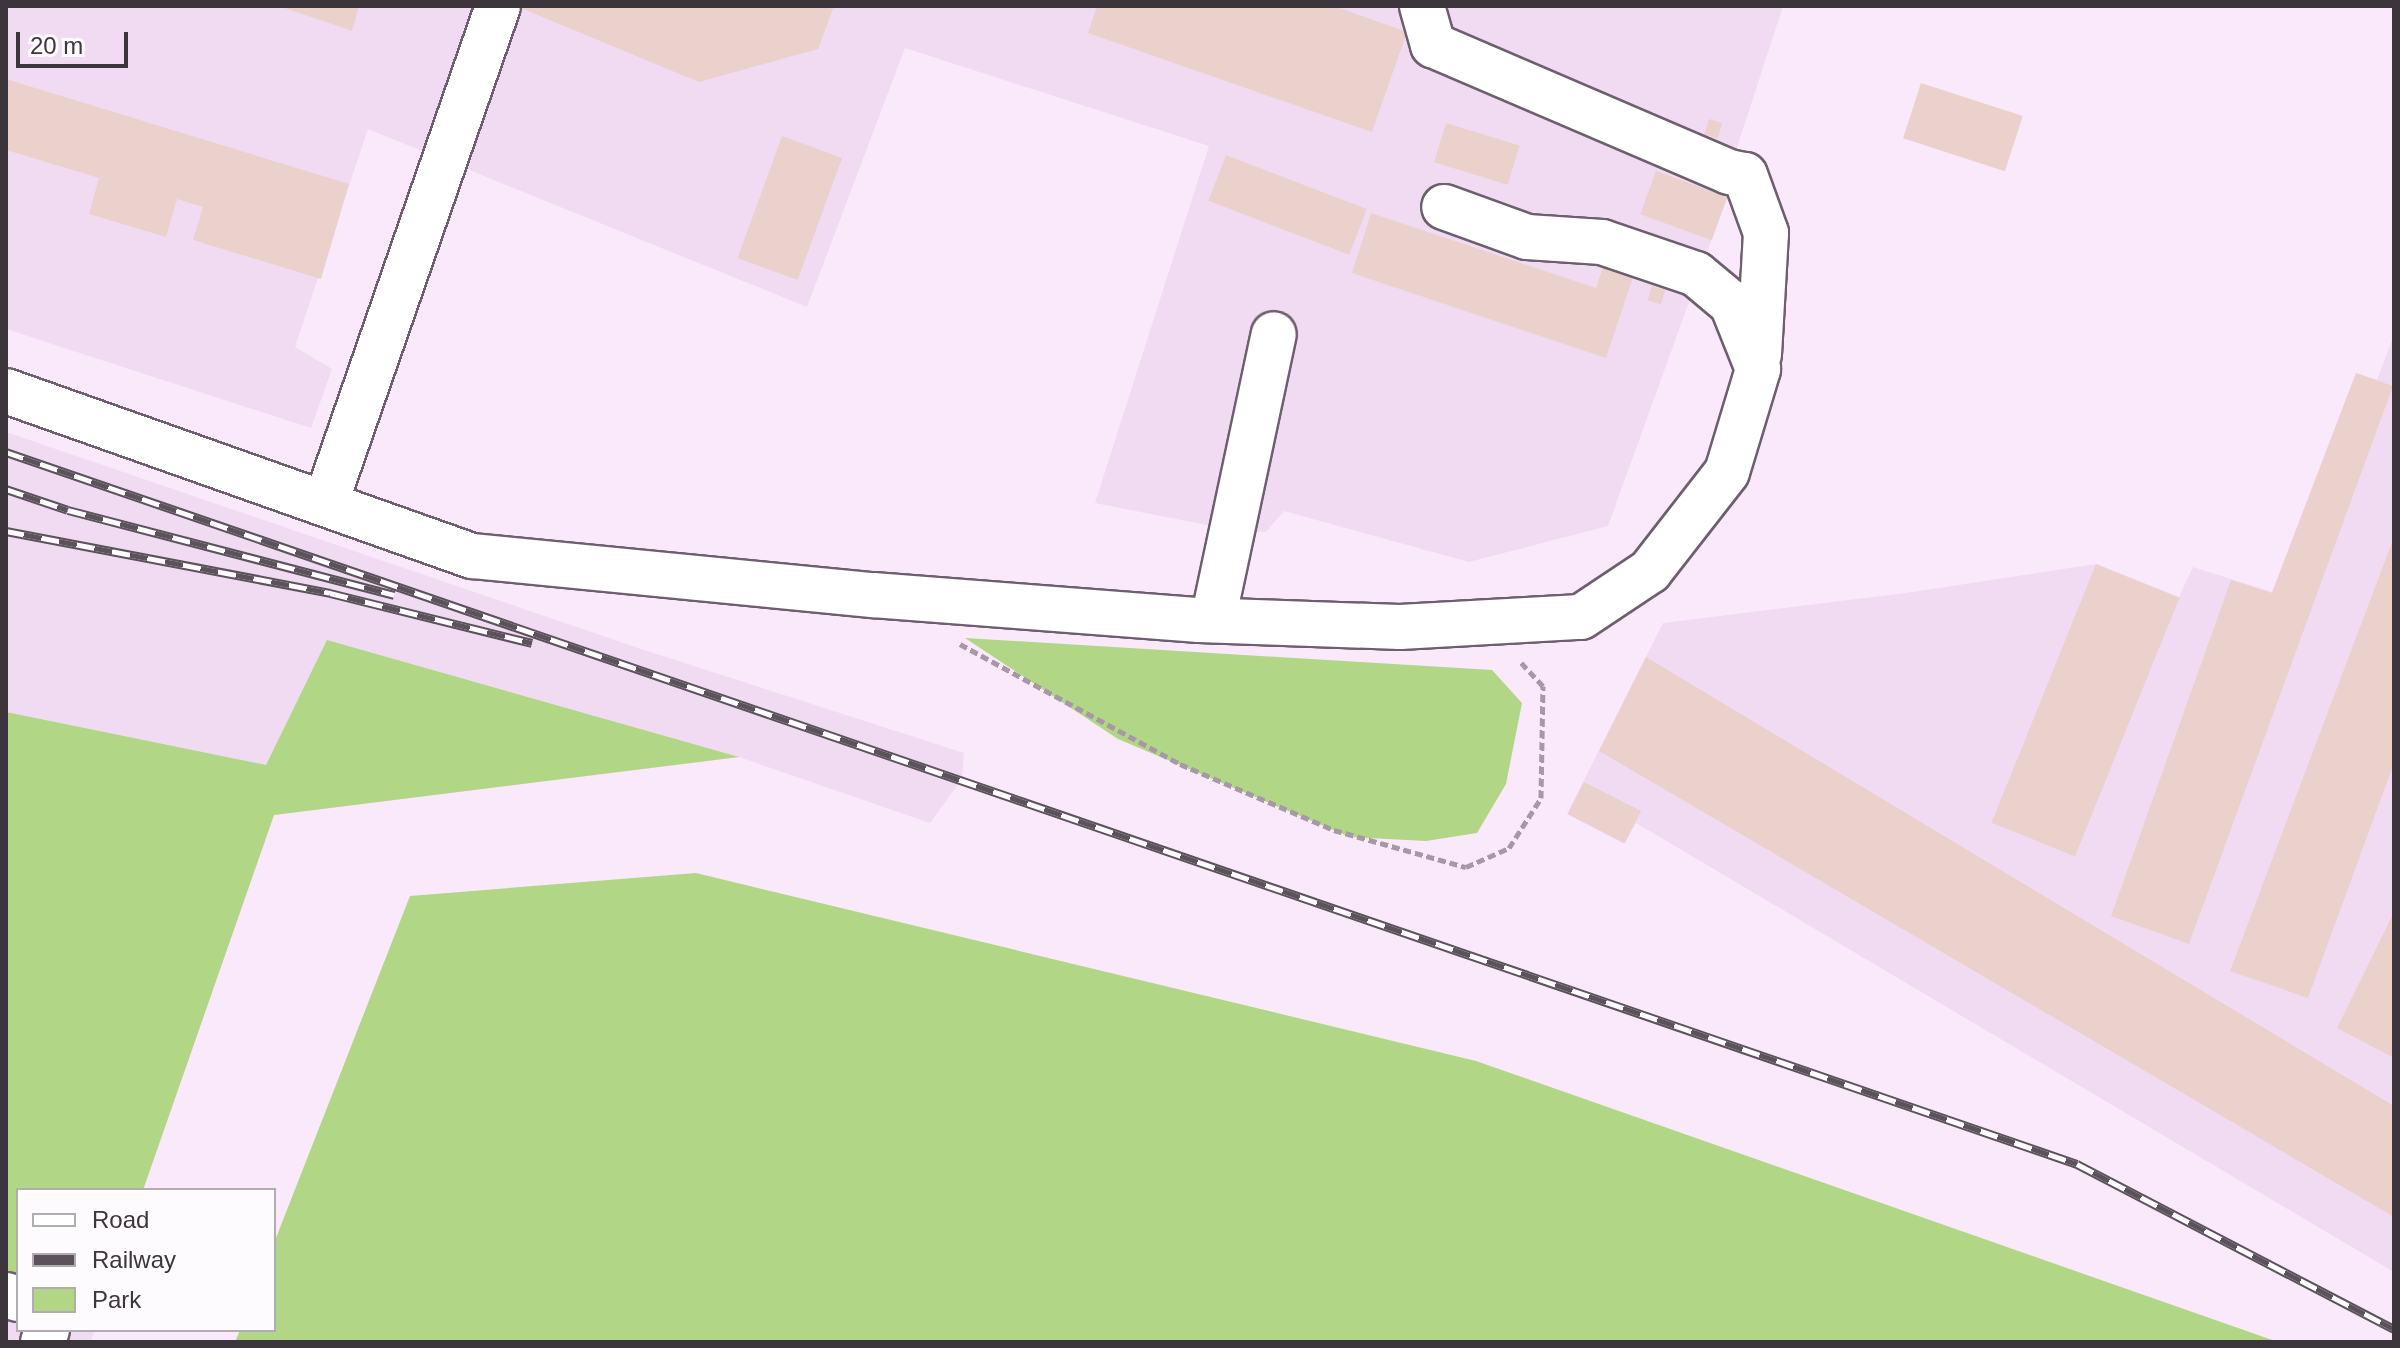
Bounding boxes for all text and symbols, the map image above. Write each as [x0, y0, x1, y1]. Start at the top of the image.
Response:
scale bar [20, 16, 132, 66]
text: 20 m [30, 32, 83, 59]
legend [16, 1188, 276, 1332]
text: Road [92, 1206, 149, 1233]
text: Railway [92, 1246, 176, 1273]
text: Park [92, 1286, 141, 1313]

